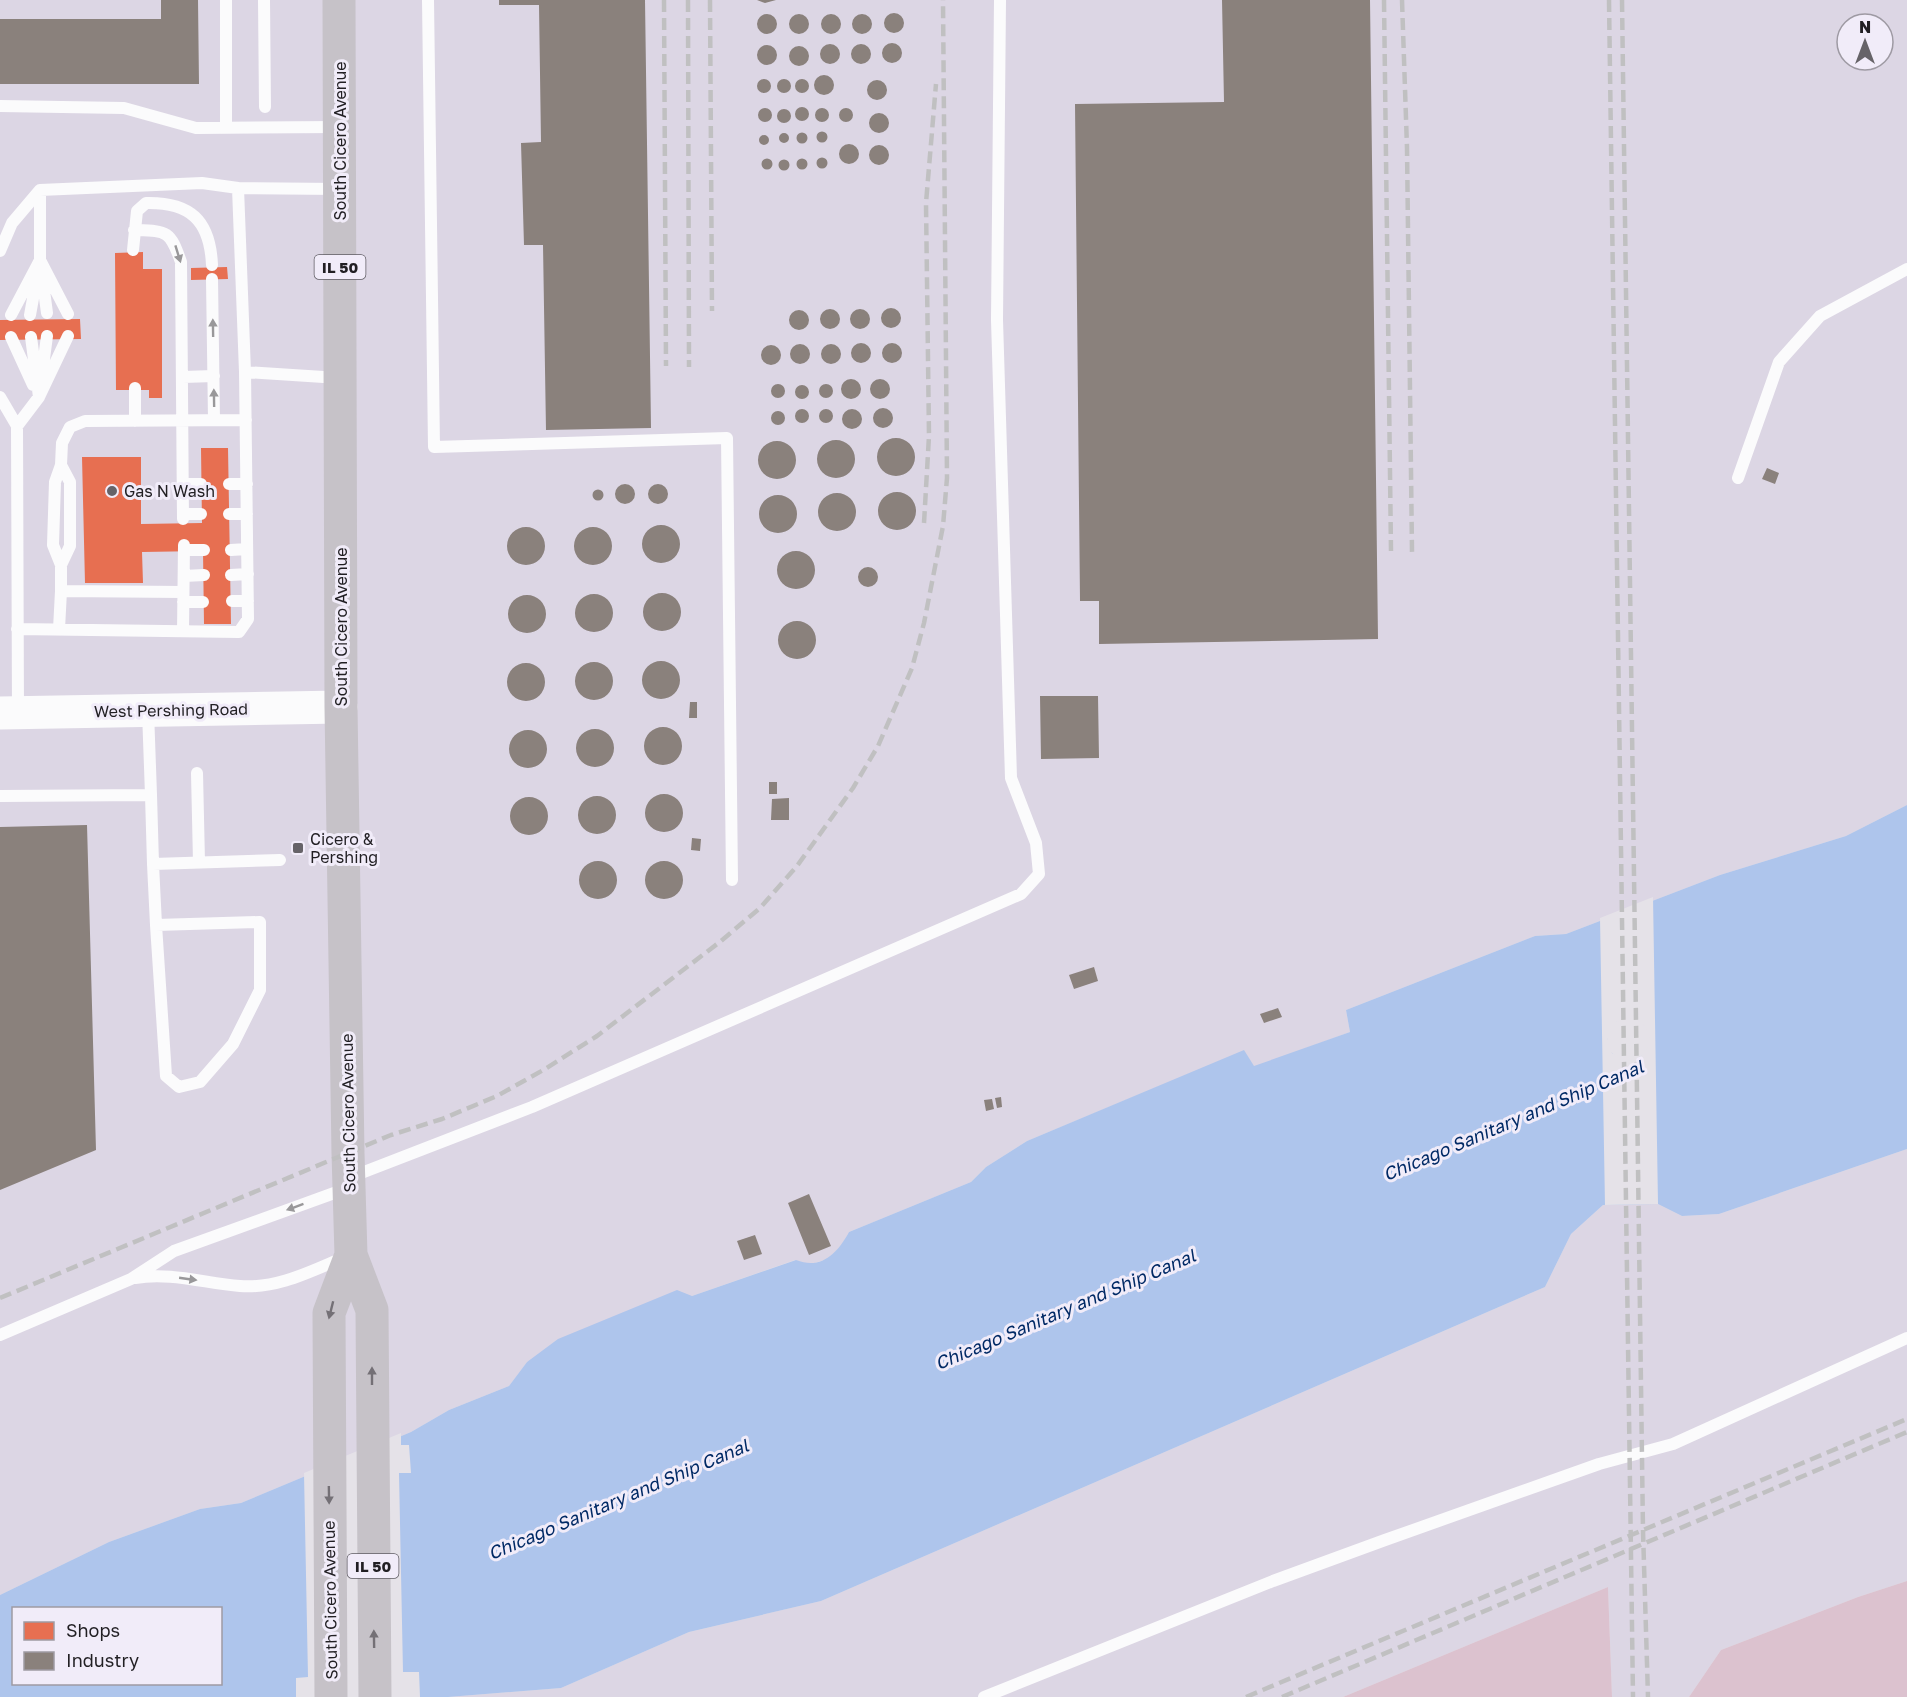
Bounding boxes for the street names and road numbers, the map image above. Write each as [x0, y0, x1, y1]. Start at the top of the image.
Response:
street label: South Cicero Avenue [330, 61, 350, 221]
road number: IL 50 [314, 255, 366, 279]
street label: South Cicero Avenue [331, 547, 351, 707]
street label: West Pershing Road [94, 699, 248, 721]
street label: South Cicero Avenue [337, 1033, 359, 1193]
street label: South Cicero Avenue [319, 1520, 341, 1680]
road number: IL 50 [348, 1554, 398, 1578]

